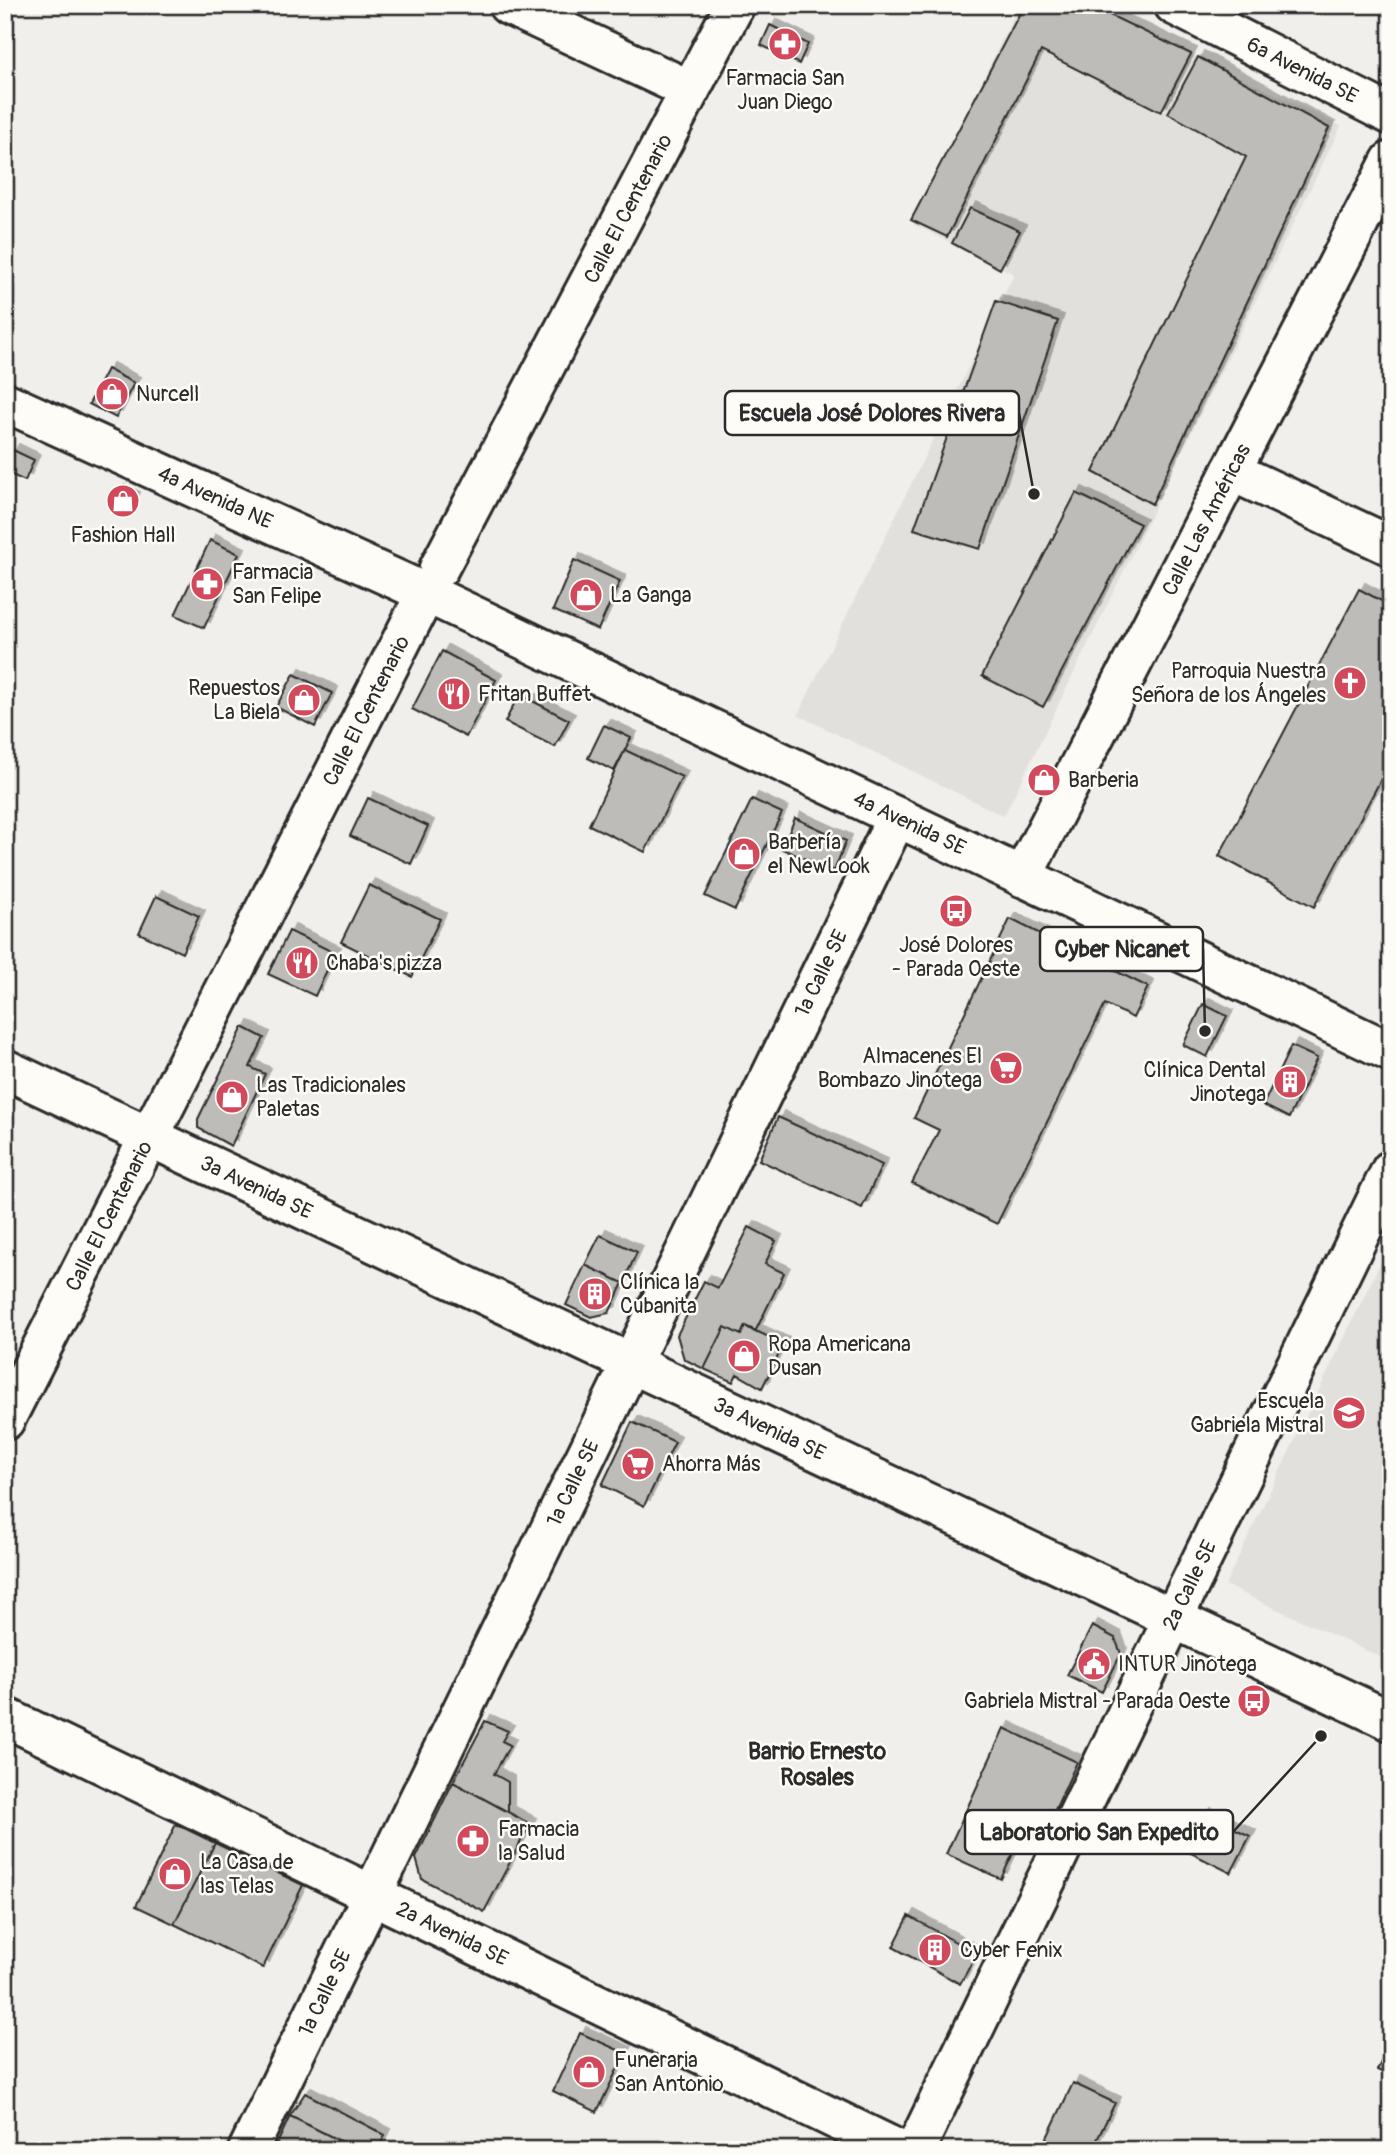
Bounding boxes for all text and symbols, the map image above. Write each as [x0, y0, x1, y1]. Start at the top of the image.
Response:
pharmacy icon: Farmacia San Juan Diego [766, 25, 804, 63]
street label: 6a Avenida SE [1242, 31, 1363, 110]
place label: Farmacia San Juan Diego [725, 65, 845, 116]
street label: Calle El Centenario [578, 129, 679, 288]
shop icon: Nurcell [93, 375, 131, 413]
place label: Nurcell [136, 381, 199, 408]
callout: Escuela José Dolores Rivera [725, 391, 1019, 435]
text: Escuela José Dolores Rivera [739, 399, 1006, 428]
street label: Calle Las Américas [1156, 439, 1257, 600]
street label: 4a Avenida NE [153, 460, 277, 536]
shop icon: Fashion Hall [104, 482, 142, 520]
place label: Fashion Hall [71, 522, 175, 549]
place label: Farmacia San Felipe [232, 559, 322, 610]
pharmacy icon: Farmacia San Felipe [188, 565, 226, 603]
shop icon: La Ganga [567, 576, 605, 614]
place label: La Ganga [610, 582, 691, 609]
street label: Calle El Centenario [317, 631, 416, 791]
place label: Parroquia Nuestra Señora de los Ángeles [1131, 658, 1327, 709]
church icon: Parroquia Nuestra Señora de los Ángeles [1331, 664, 1369, 702]
place label: Repuestos La Biela [188, 675, 281, 726]
restaurant icon: Fritan Buffet [435, 675, 473, 713]
shop icon: Repuestos La Biela [285, 681, 323, 719]
place label: Fritan Buffet [478, 681, 591, 708]
shop icon: Barberia [1025, 761, 1063, 799]
place label: Barberia [1068, 767, 1139, 794]
street label: 4a Avenida SE [849, 785, 970, 862]
place label: Barbería el NewLook [768, 829, 870, 880]
shop icon: Barbería el NewLook [725, 835, 763, 873]
bus stop icon: José Dolores - Parada Oeste [937, 892, 975, 930]
street label: 1a Calle SE [789, 925, 854, 1021]
callout: Cyber Nicanet [1040, 927, 1203, 971]
place label: José Dolores - Parada Oeste [892, 932, 1021, 983]
text: Cyber Nicanet [1055, 935, 1190, 964]
restaurant icon: Chaba's pizza [283, 944, 321, 982]
place label: Chaba's pizza [326, 950, 442, 977]
place label: Almacenes El Bombazo Jinotega [818, 1043, 982, 1094]
supermarket icon: Almacenes El Bombazo Jinotega [987, 1049, 1025, 1087]
place label: Clínica Dental Jinotega [1144, 1057, 1266, 1108]
building icon: Clínica Dental Jinotega [1271, 1063, 1309, 1101]
place label: Las Tradicionales Paletas [256, 1072, 406, 1123]
shop icon: Las Tradicionales Paletas [213, 1078, 251, 1116]
street label: Calle El Centenario [60, 1136, 159, 1296]
street label: 3a Avenida SE [196, 1150, 317, 1226]
place label: Clínica la Cubanita [620, 1269, 699, 1320]
building icon: Clínica la Cubanita [576, 1275, 614, 1313]
place label: Ropa Americana Dusan [768, 1331, 911, 1382]
shop icon: Ropa Americana Dusan [725, 1337, 763, 1375]
place label: Escuela Gabriela Mistral [1190, 1388, 1324, 1439]
street label: 3a Avenida SE [709, 1391, 830, 1467]
school or university icon: Escuela Gabriela Mistral [1330, 1394, 1368, 1432]
street label: 1a Calle SE [541, 1435, 606, 1531]
supermarket icon: Ahorra Más [619, 1445, 657, 1483]
place label: Ahorra Más [662, 1451, 761, 1478]
street label: 2a Calle SE [1157, 1536, 1223, 1635]
public building icon: INTUR Jinotega [1075, 1645, 1113, 1683]
place label: INTUR Jinotega [1118, 1651, 1257, 1678]
bus stop icon: Gabriela Mistral - Parada Oeste [1235, 1682, 1273, 1720]
place label: Gabriela Mistral - Parada Oeste [964, 1688, 1231, 1715]
district label: Barrio Ernesto Rosales [748, 1737, 887, 1792]
callout: Laboratorio San Expedito [965, 1810, 1233, 1854]
place label: Farmacia la Salud [498, 1816, 579, 1867]
text: Laboratorio San Expedito [979, 1818, 1219, 1847]
pharmacy icon: Farmacia la Salud [454, 1822, 492, 1860]
place label: La Casa de las Telas [200, 1849, 294, 1900]
shop icon: La Casa de las Telas [156, 1855, 194, 1893]
street label: 2a Avenida SE [392, 1896, 513, 1973]
building icon: Cyber Fenix [916, 1931, 954, 1969]
place label: Cyber Fenix [960, 1937, 1063, 1964]
street label: 1a Calle SE [292, 1945, 358, 2041]
place label: Funeraria San Antonio [614, 2047, 724, 2098]
shop icon: Funeraria San Antonio [570, 2053, 608, 2091]

